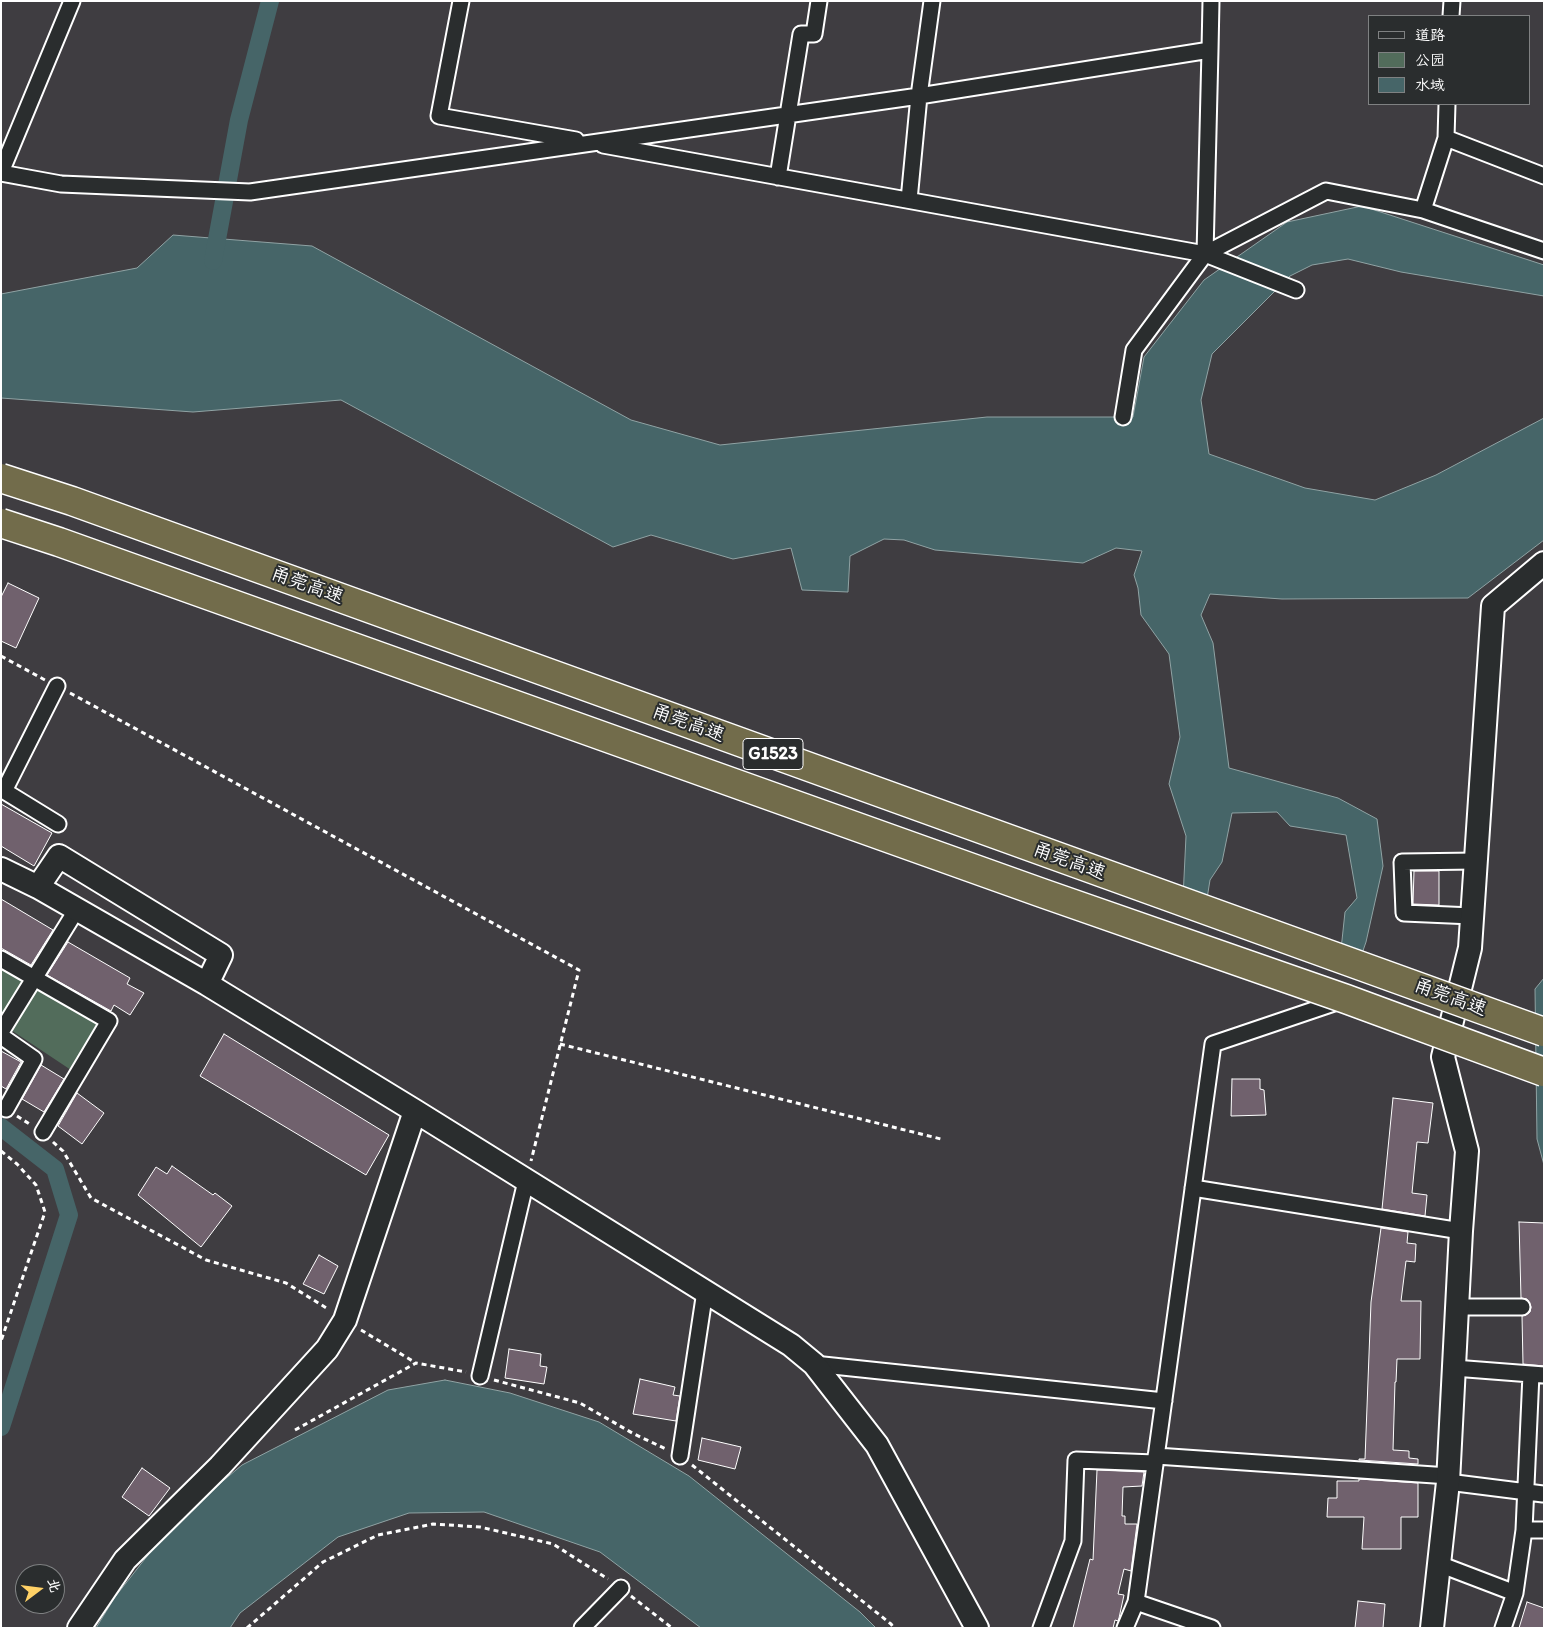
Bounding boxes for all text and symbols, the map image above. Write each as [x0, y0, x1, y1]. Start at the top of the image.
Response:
legend [1368, 15, 1530, 105]
text: 道路 [1415, 26, 1445, 44]
text: 公园 [1415, 51, 1445, 69]
text: 水域 [1415, 76, 1445, 94]
street label: 甬莞高速 [267, 562, 347, 610]
street label: 甬莞高速 [648, 700, 728, 748]
road number: G1523 [743, 739, 803, 770]
street label: 甬莞高速 [1029, 838, 1109, 886]
street label: 甬莞高速 [1410, 974, 1490, 1022]
north arrow [15, 1564, 65, 1614]
text: 北 [44, 1576, 64, 1594]

